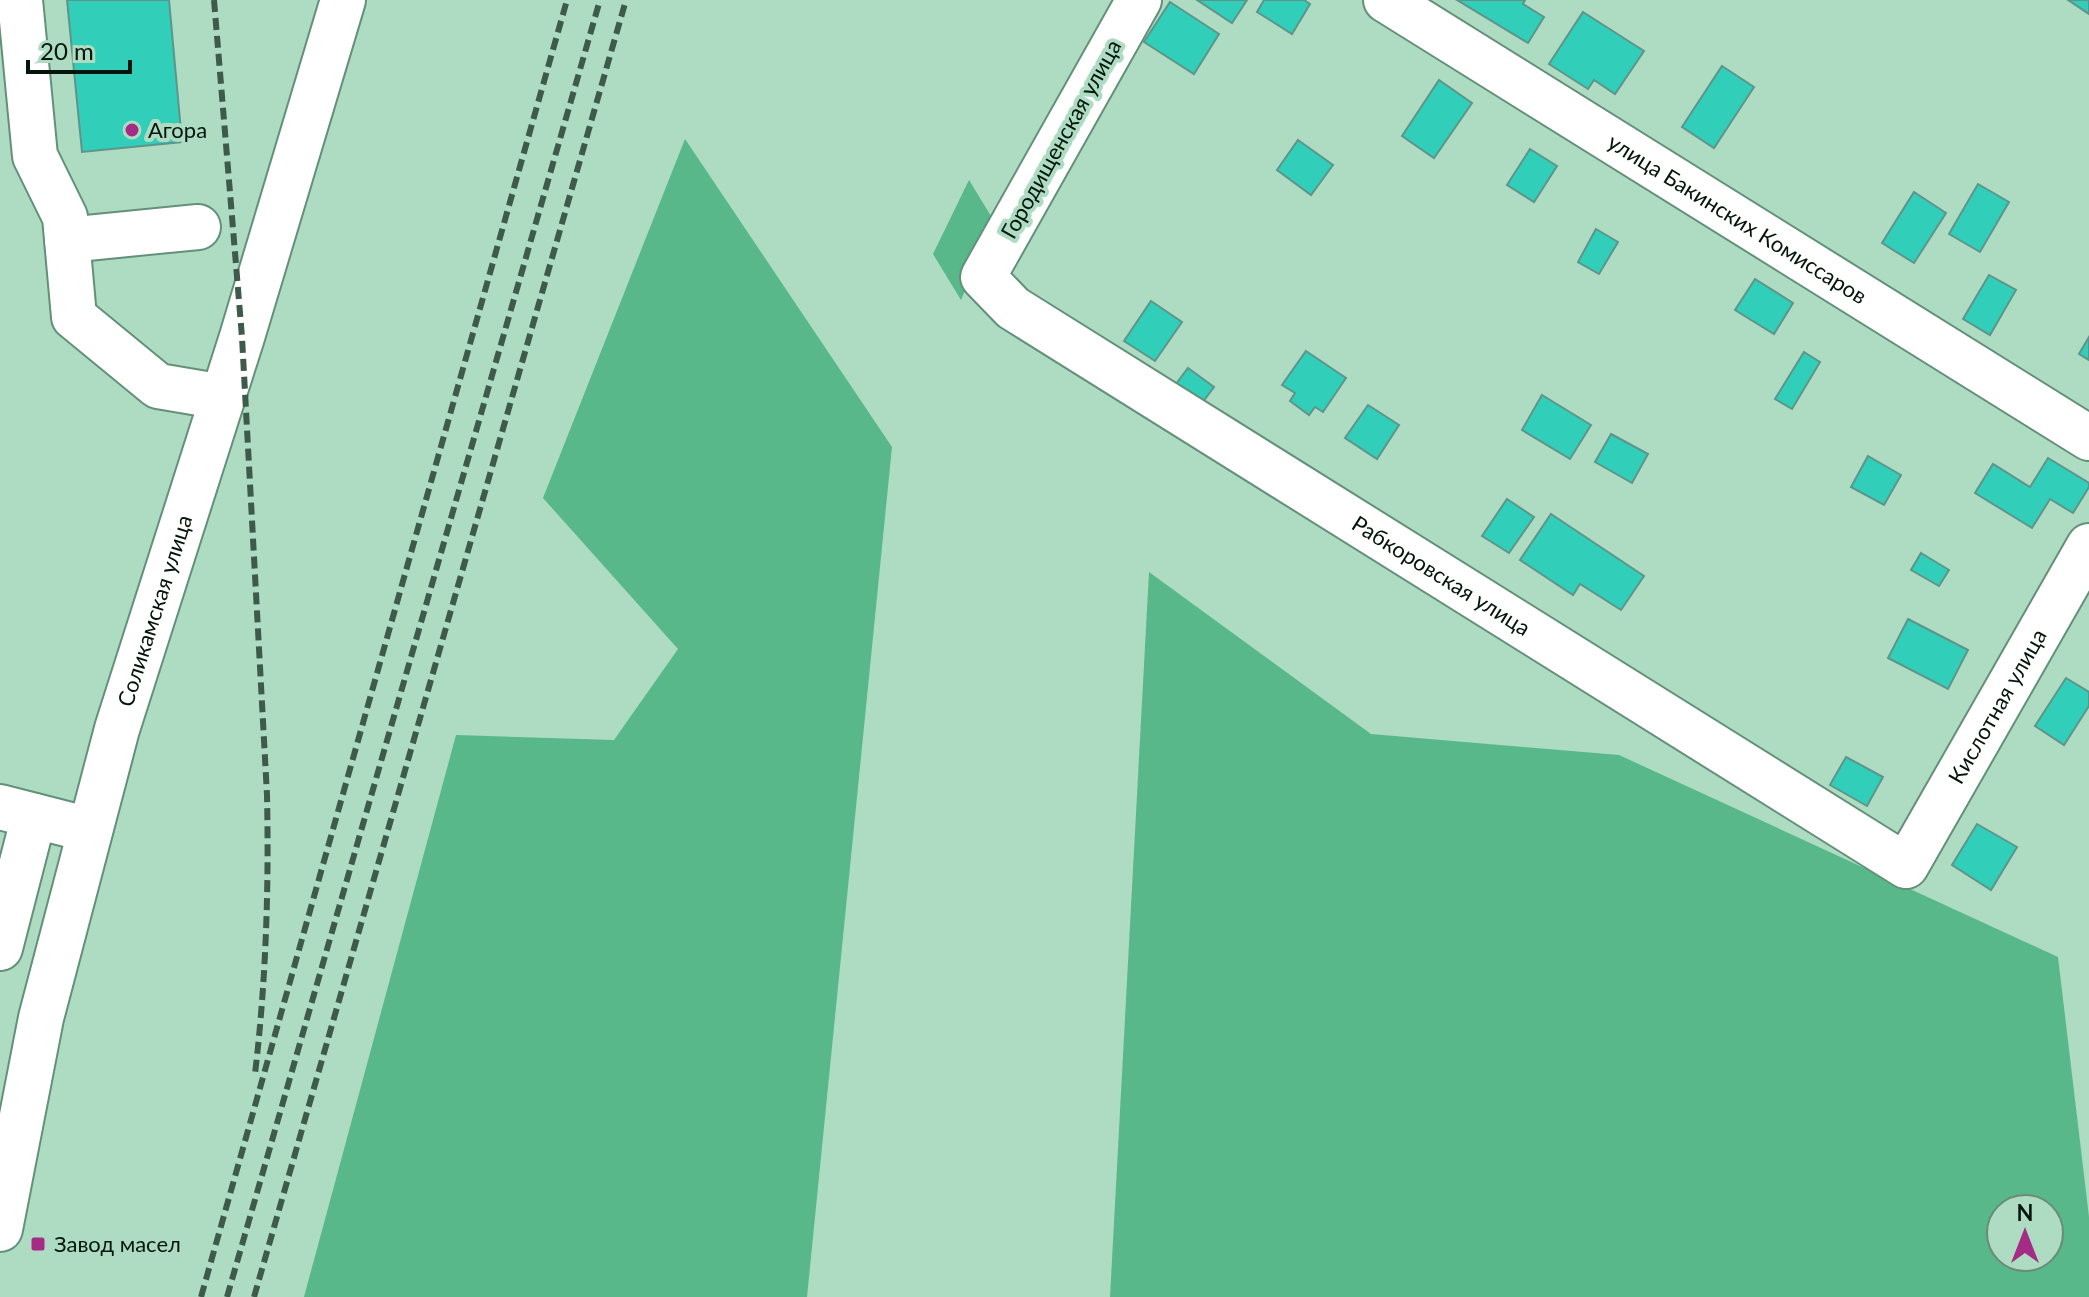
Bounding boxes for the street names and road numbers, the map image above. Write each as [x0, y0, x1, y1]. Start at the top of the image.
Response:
street label: Городищенская улица [995, 35, 1127, 243]
street label: улица Бакинских Комиссаров [1603, 128, 1872, 309]
street label: Рабкоровская улица [1347, 509, 1536, 641]
street label: Соликамская улица [111, 511, 197, 710]
street label: Кислотная улица [1942, 624, 2052, 788]

